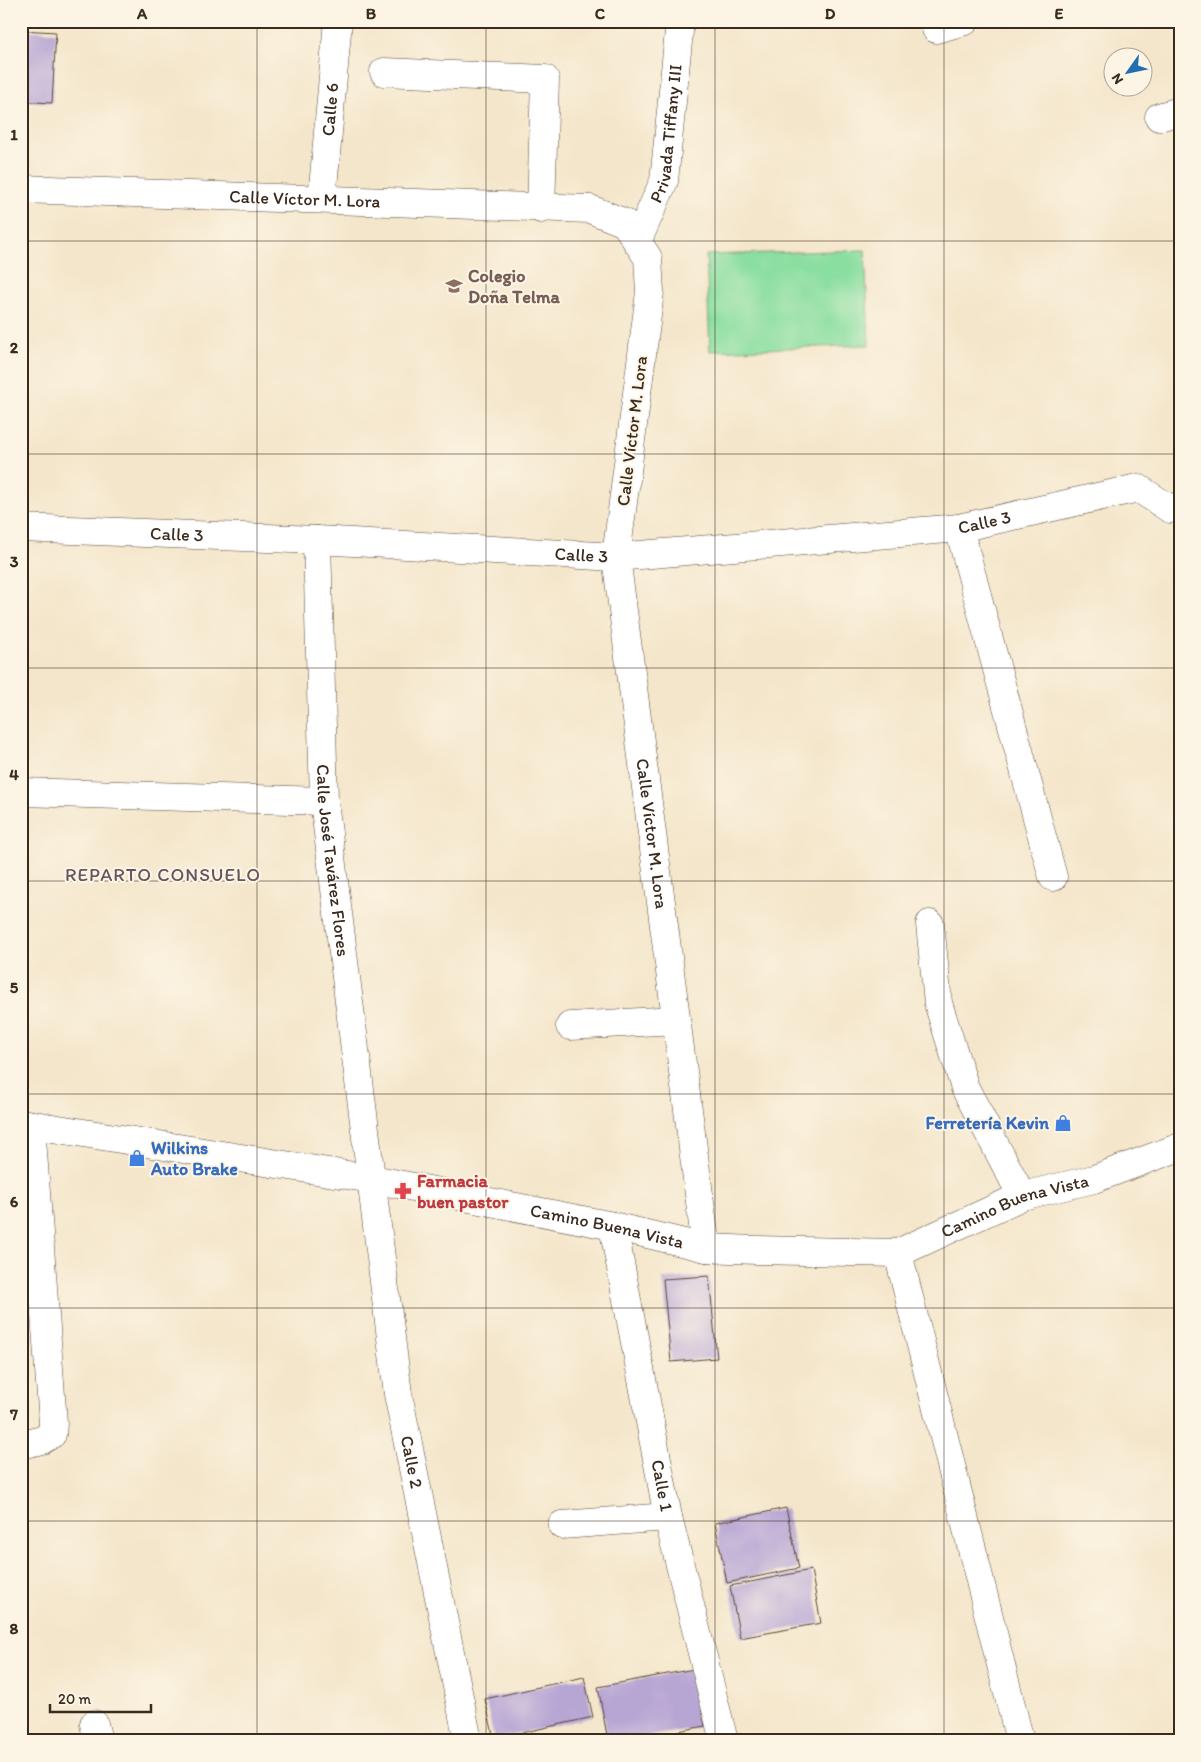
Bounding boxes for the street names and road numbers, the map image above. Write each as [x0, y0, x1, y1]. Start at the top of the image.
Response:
street label: Privada Tiffany III [645, 63, 687, 206]
street label: Calle 6 [317, 82, 343, 137]
street label: Calle Víctor M. Lora [229, 185, 381, 213]
street label: Calle Víctor M. Lora [612, 355, 652, 507]
street label: Calle 3 [956, 506, 1013, 539]
street label: Calle 3 [150, 522, 204, 546]
street label: Calle 3 [554, 543, 609, 568]
street label: Calle Víctor M. Lora [631, 757, 673, 910]
street label: Calle José Tavárez Flores [312, 764, 354, 958]
street label: Camino Buena Vista [937, 1170, 1091, 1243]
street label: Camino Buena Vista [528, 1199, 686, 1253]
street label: Calle 2 [396, 1434, 428, 1491]
street label: Calle 1 [646, 1458, 678, 1513]

